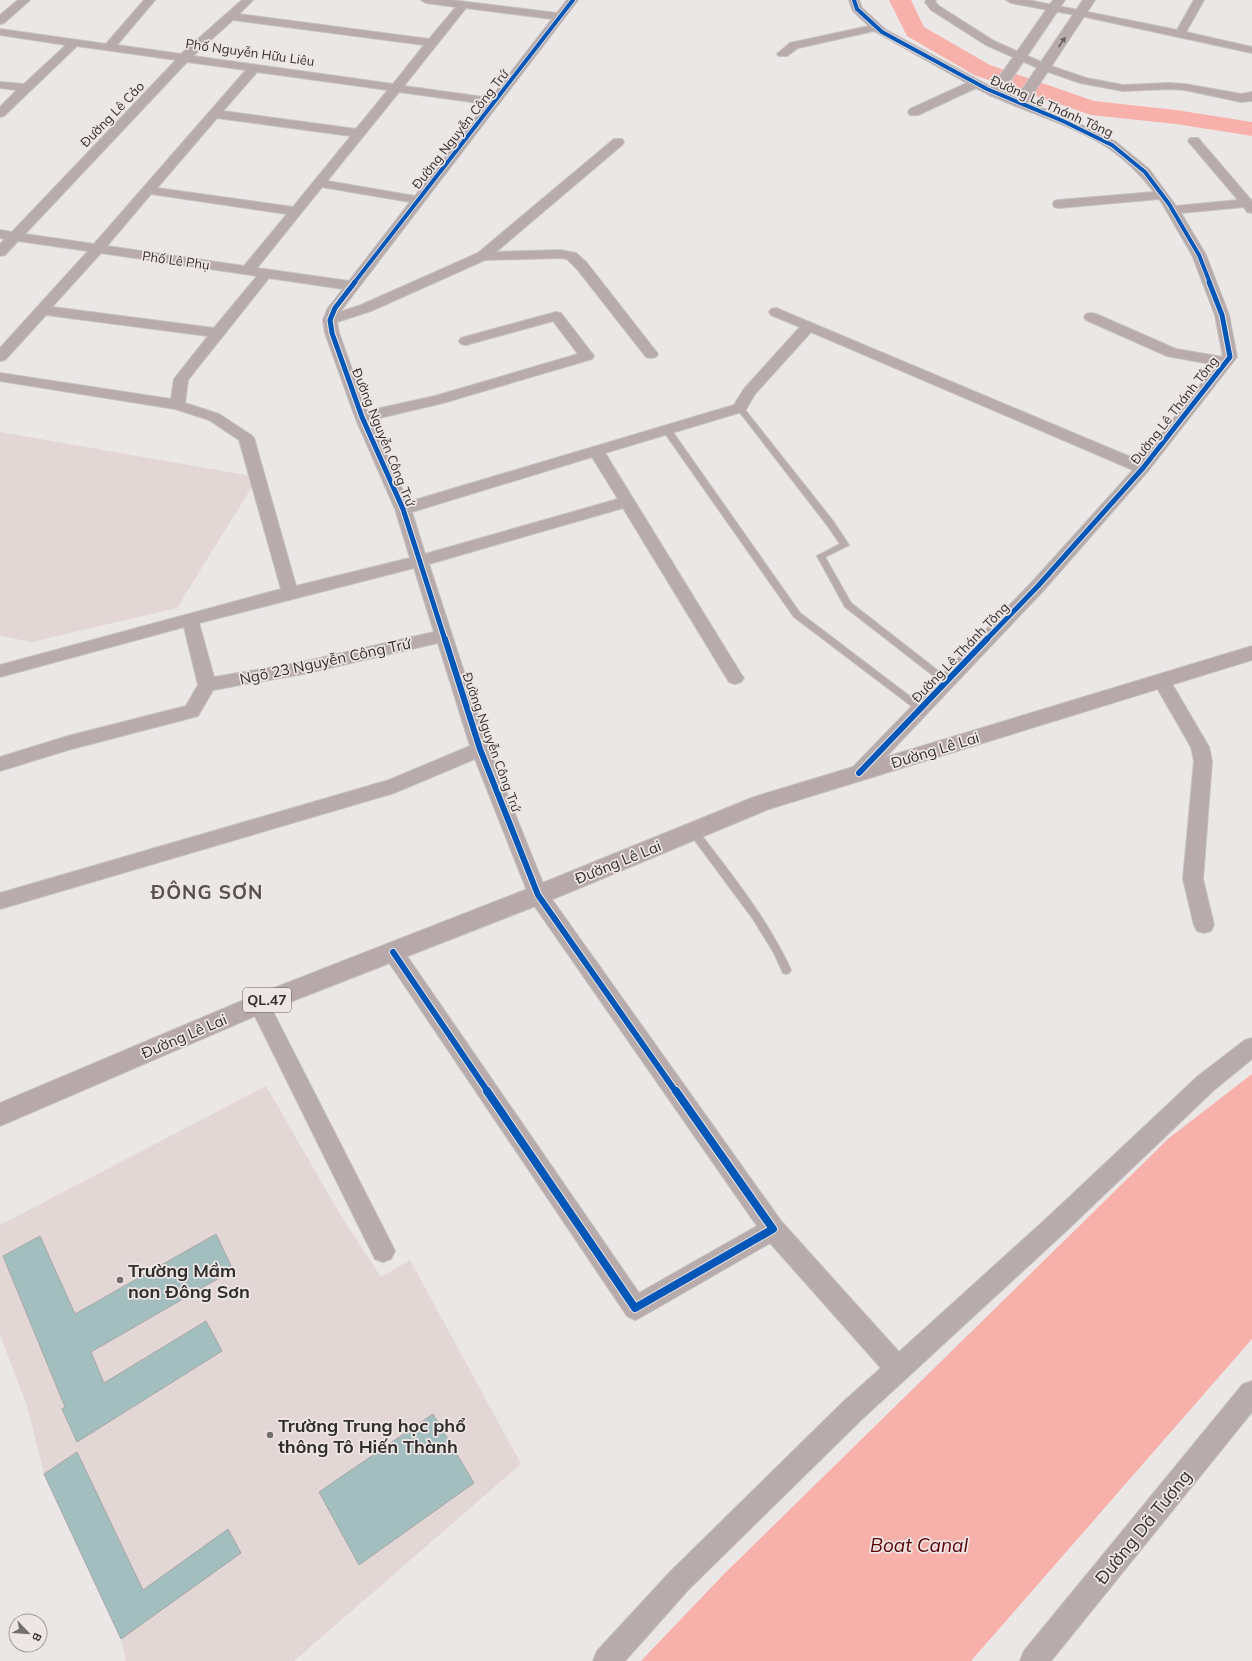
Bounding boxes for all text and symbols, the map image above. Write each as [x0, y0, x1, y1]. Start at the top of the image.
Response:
street label: Phố Nguyễn Hữu Liêu [185, 35, 315, 69]
one-way arrow [1058, 36, 1066, 47]
street label: Đường Nguyễn Công Trứ [408, 66, 512, 192]
street label: Đường Lê Thánh Tông [988, 72, 1116, 140]
street label: Đường Lê Cảo [77, 78, 147, 150]
street label: Phố Lê Phụ [141, 247, 211, 273]
street label: Đường Lê Thánh Tông [1127, 353, 1221, 467]
street label: Đường Nguyễn Công Trứ [349, 366, 419, 509]
street label: Đường Lê Thánh Tông [908, 599, 1012, 705]
street label: Ngõ 23 Nguyễn Công Trứ [238, 633, 414, 688]
street label: Đường Nguyễn Công Trứ [459, 670, 525, 814]
street label: Đường Lê Lai [889, 728, 981, 772]
street label: Đường Lê Lai [572, 836, 664, 888]
district label: ĐÔNG SƠN [150, 880, 263, 904]
road number: QL.47 [243, 988, 291, 1012]
street label: Đường Lê Lai [138, 1009, 230, 1063]
place label: Trường Mầm non Đông Sơn [128, 1259, 250, 1303]
marker: Trường Mầm non Đông Sơn [115, 1275, 125, 1285]
place label: Trường Trung học phổ thông Tô Hiến Thành [278, 1414, 466, 1458]
marker: Trường Trung học phổ thông Tô Hiến Thành [265, 1430, 275, 1440]
street label: Đường Dã Tượng [1090, 1465, 1196, 1589]
water label: Boat Canal [870, 1533, 968, 1557]
north arrow [8, 1613, 48, 1653]
text: B [29, 1631, 45, 1644]

